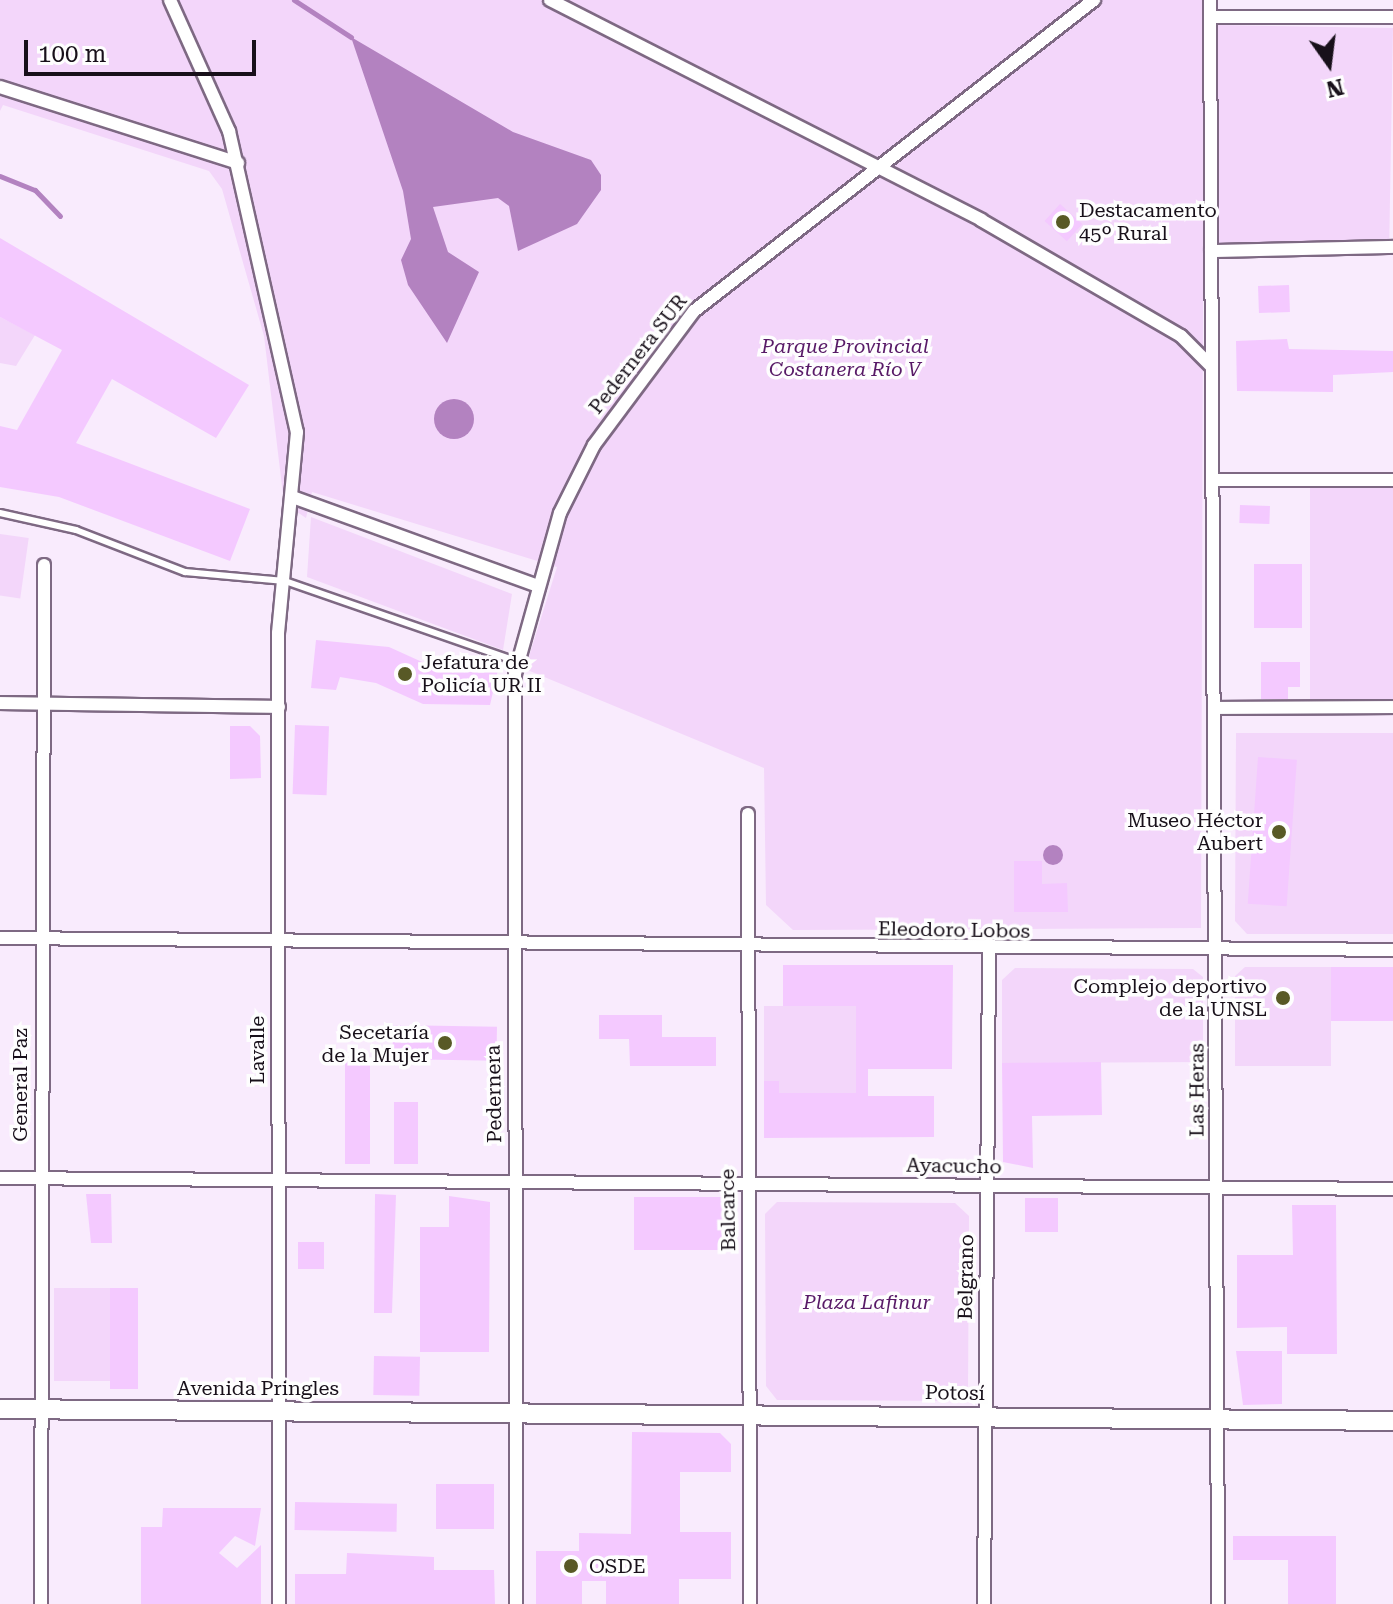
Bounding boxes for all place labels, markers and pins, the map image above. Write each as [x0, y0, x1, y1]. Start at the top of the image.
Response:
place label: Destacamento 45º Rural [1079, 198, 1217, 245]
marker: Destacamento 45º Rural [1054, 213, 1072, 231]
place label: Jefatura de Policía UR II [421, 650, 542, 697]
marker: Jefatura de Policía UR II [396, 665, 414, 683]
place label: Museo Héctor Aubert [1127, 808, 1263, 855]
marker: Museo Héctor Aubert [1270, 823, 1288, 841]
place label: Complejo deportivo de la UNSL [1074, 974, 1267, 1021]
marker: Complejo deportivo de la UNSL [1274, 989, 1292, 1007]
place label: Secetaría de la Mujer [321, 1020, 429, 1067]
marker: Secetaría de la Mujer [436, 1034, 454, 1052]
place label: OSDE [589, 1554, 646, 1578]
marker: OSDE [560, 1555, 582, 1577]

